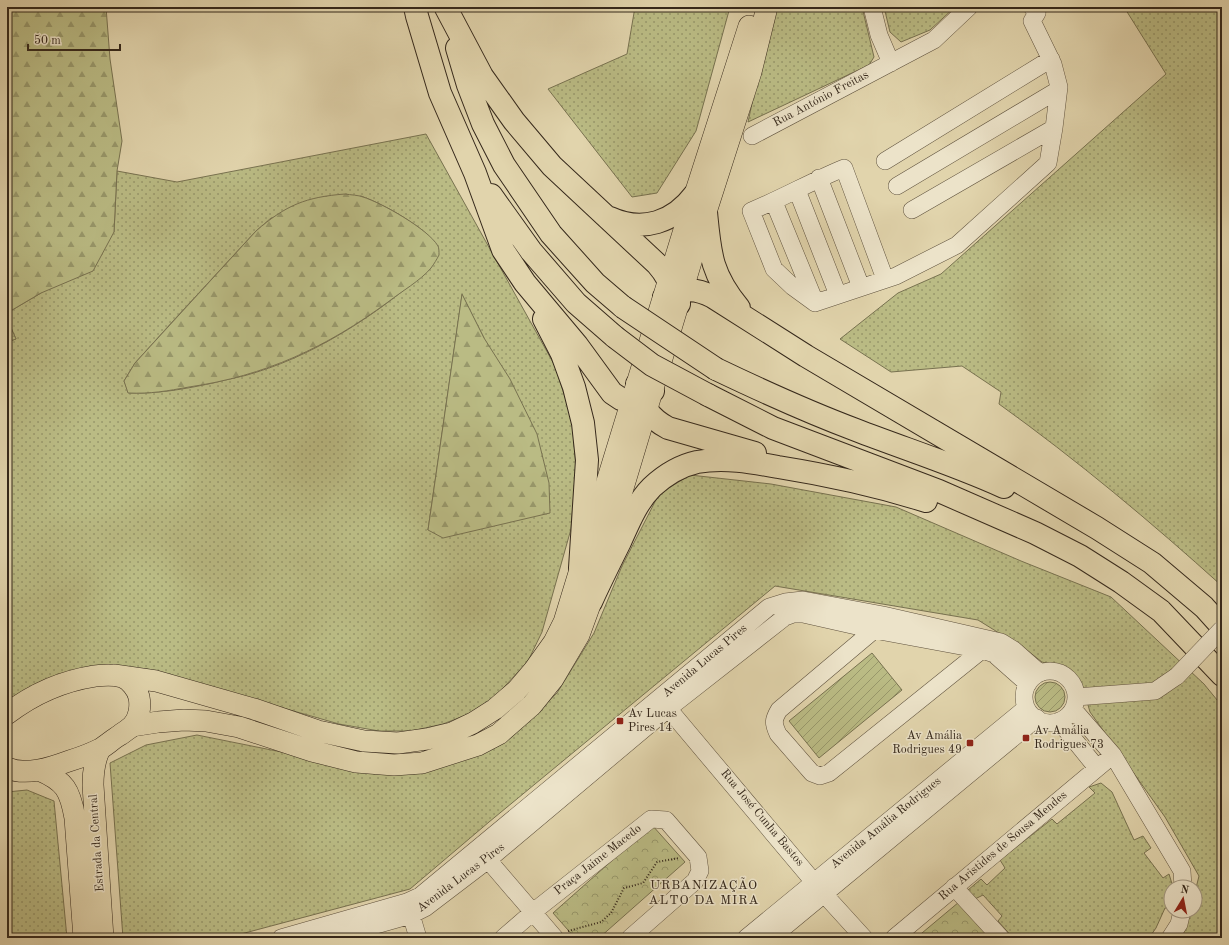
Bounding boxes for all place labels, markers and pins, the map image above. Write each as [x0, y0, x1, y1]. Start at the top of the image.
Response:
place label: Av Lucas Pires 14 [628, 708, 677, 734]
marker: Av Lucas Pires 14 [615, 716, 625, 726]
place label: Av Amália Rodrigues 73 [1034, 725, 1104, 751]
place label: Av Amália Rodrigues 49 [892, 730, 962, 756]
marker: Av Amália Rodrigues 73 [1021, 733, 1031, 743]
marker: Av Amália Rodrigues 49 [965, 738, 975, 748]

